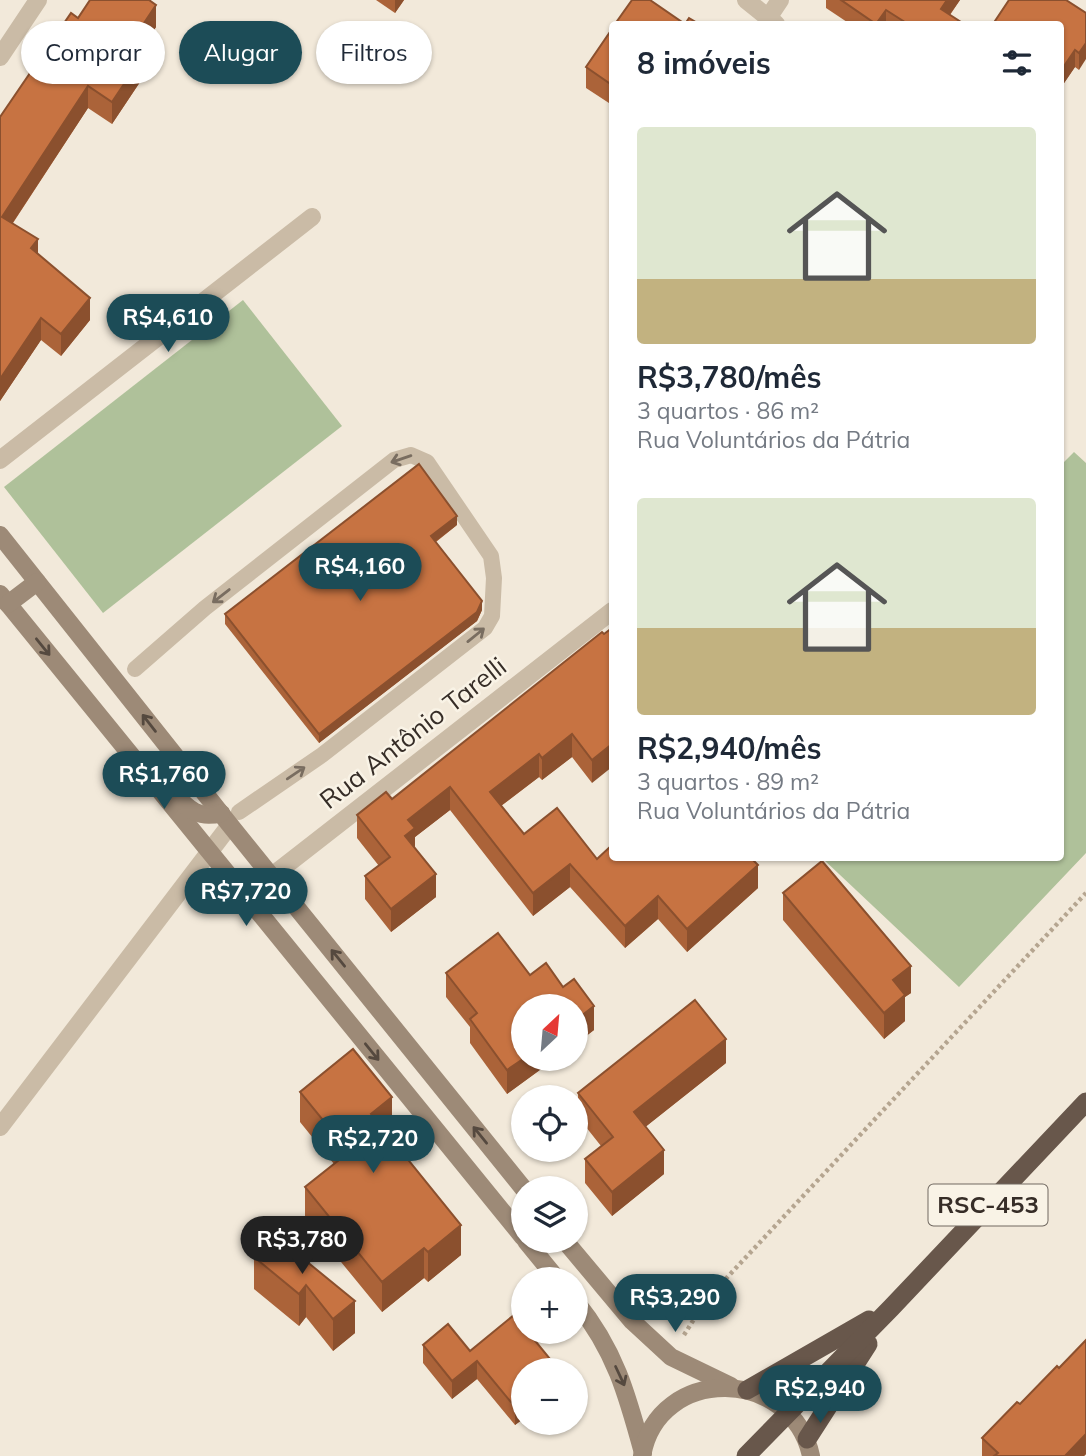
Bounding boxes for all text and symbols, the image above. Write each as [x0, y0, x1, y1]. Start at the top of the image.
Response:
chip: Comprar [21, 21, 165, 84]
chip: Alugar [179, 21, 302, 84]
chip: Filtros [316, 21, 432, 84]
text: 8 imóveis [637, 44, 771, 82]
icon: filters [998, 44, 1036, 82]
icon: home [774, 173, 900, 299]
pin: R$4,610 [103, 294, 233, 354]
text: R$4,610 [123, 302, 213, 331]
text: R$3,780/mês [637, 358, 822, 396]
text: 3 quartos · 86 m² [637, 396, 819, 425]
text: Rua Voluntários da Pátria [637, 425, 910, 454]
one-way arrow [391, 454, 412, 466]
pin: R$4,160 [295, 544, 425, 603]
icon: home [774, 544, 900, 670]
text: R$4,160 [315, 551, 405, 580]
one-way arrow [212, 588, 230, 603]
one-way arrow [467, 627, 485, 643]
one-way arrow [35, 638, 50, 656]
street label: Rua Antônio Tarelli [313, 649, 513, 816]
one-way arrow [142, 715, 157, 733]
text: R$2,940/mês [637, 729, 822, 767]
pin: R$1,760 [99, 752, 229, 811]
text: R$1,760 [119, 759, 209, 788]
one-way arrow [286, 766, 305, 781]
text: 3 quartos · 89 m² [637, 767, 819, 796]
text: Rua Voluntários da Pátria [637, 796, 910, 825]
pin: R$7,720 [181, 869, 311, 928]
text: R$7,720 [201, 876, 291, 905]
one-way arrow [330, 949, 346, 967]
north arrow [511, 994, 588, 1071]
map controls [511, 994, 588, 1435]
one-way arrow [364, 1042, 379, 1060]
button: locate [511, 1085, 588, 1162]
pin: R$2,720 [308, 1116, 438, 1175]
text: R$2,720 [328, 1123, 418, 1152]
one-way arrow [473, 1127, 488, 1145]
button: layers [511, 1176, 588, 1253]
road number: RSC-453 [928, 1184, 1048, 1226]
pin: R$3,780 [237, 1216, 367, 1276]
text: R$3,780 [257, 1224, 347, 1253]
button: + [511, 1267, 588, 1344]
pin: R$3,290 [610, 1274, 740, 1334]
text: R$3,290 [630, 1282, 720, 1311]
button: − [511, 1358, 588, 1435]
one-way arrow [614, 1365, 627, 1386]
pin: R$2,940 [755, 1366, 885, 1425]
text: R$2,940 [775, 1373, 865, 1402]

